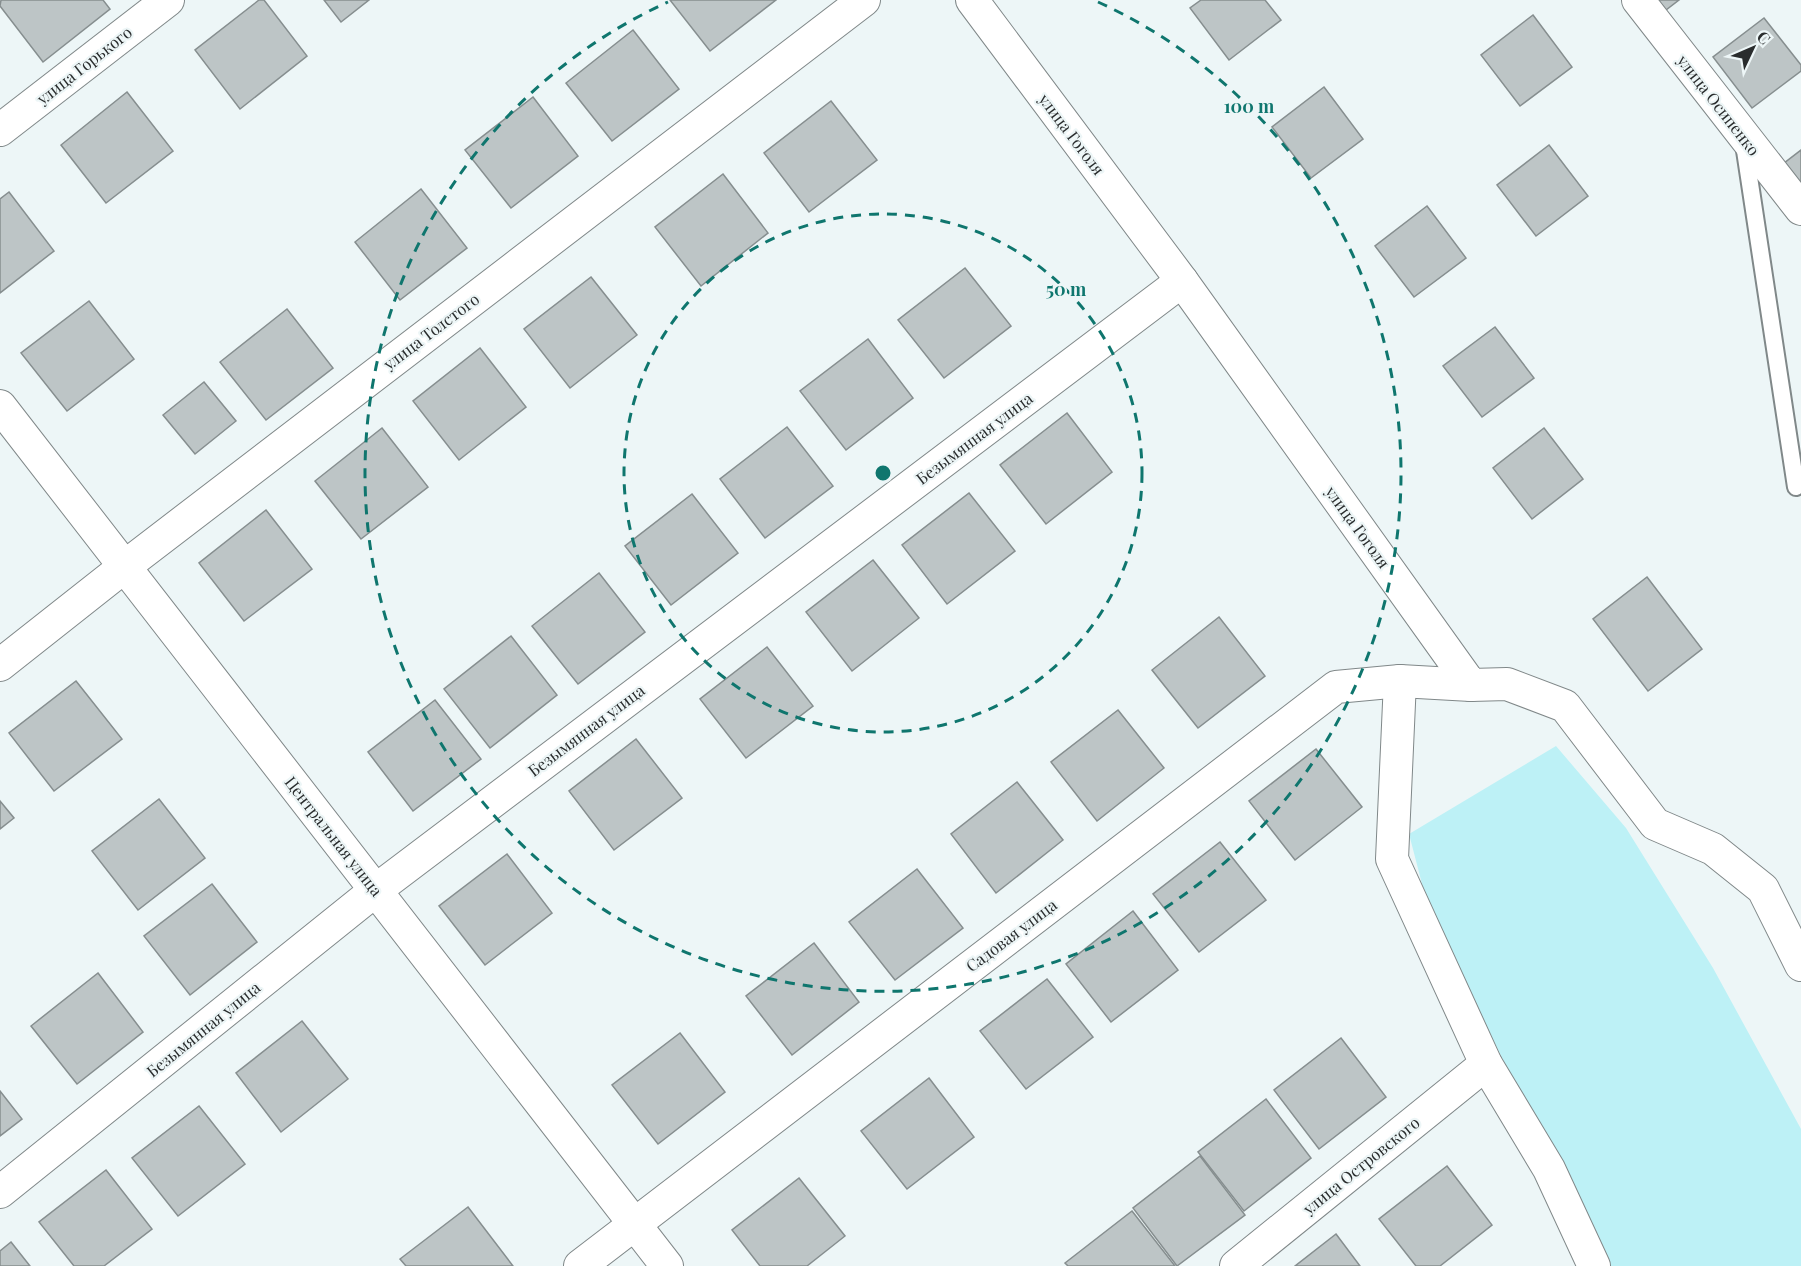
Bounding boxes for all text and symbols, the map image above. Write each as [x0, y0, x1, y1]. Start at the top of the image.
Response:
north arrow [1723, 18, 1783, 78]
street label: улица Горького [31, 21, 136, 109]
text: С [1753, 26, 1776, 49]
street label: улица Осипенко [1673, 50, 1765, 160]
street label: улица Гоголя [1034, 88, 1110, 179]
text: 100 m [1224, 94, 1275, 118]
text: 50 m [1046, 277, 1087, 301]
street label: улица Толстого [378, 288, 483, 375]
street label: Безымянная улица [912, 387, 1036, 489]
centre of rings [873, 463, 893, 483]
street label: улица Гоголя [1321, 481, 1395, 572]
street label: Безымянная улица [524, 679, 648, 781]
street label: Центральная улица [281, 772, 387, 900]
street label: Садовая улица [961, 894, 1061, 976]
street label: Безымянная улица [142, 977, 264, 1081]
street label: улица Островского [1298, 1111, 1424, 1219]

